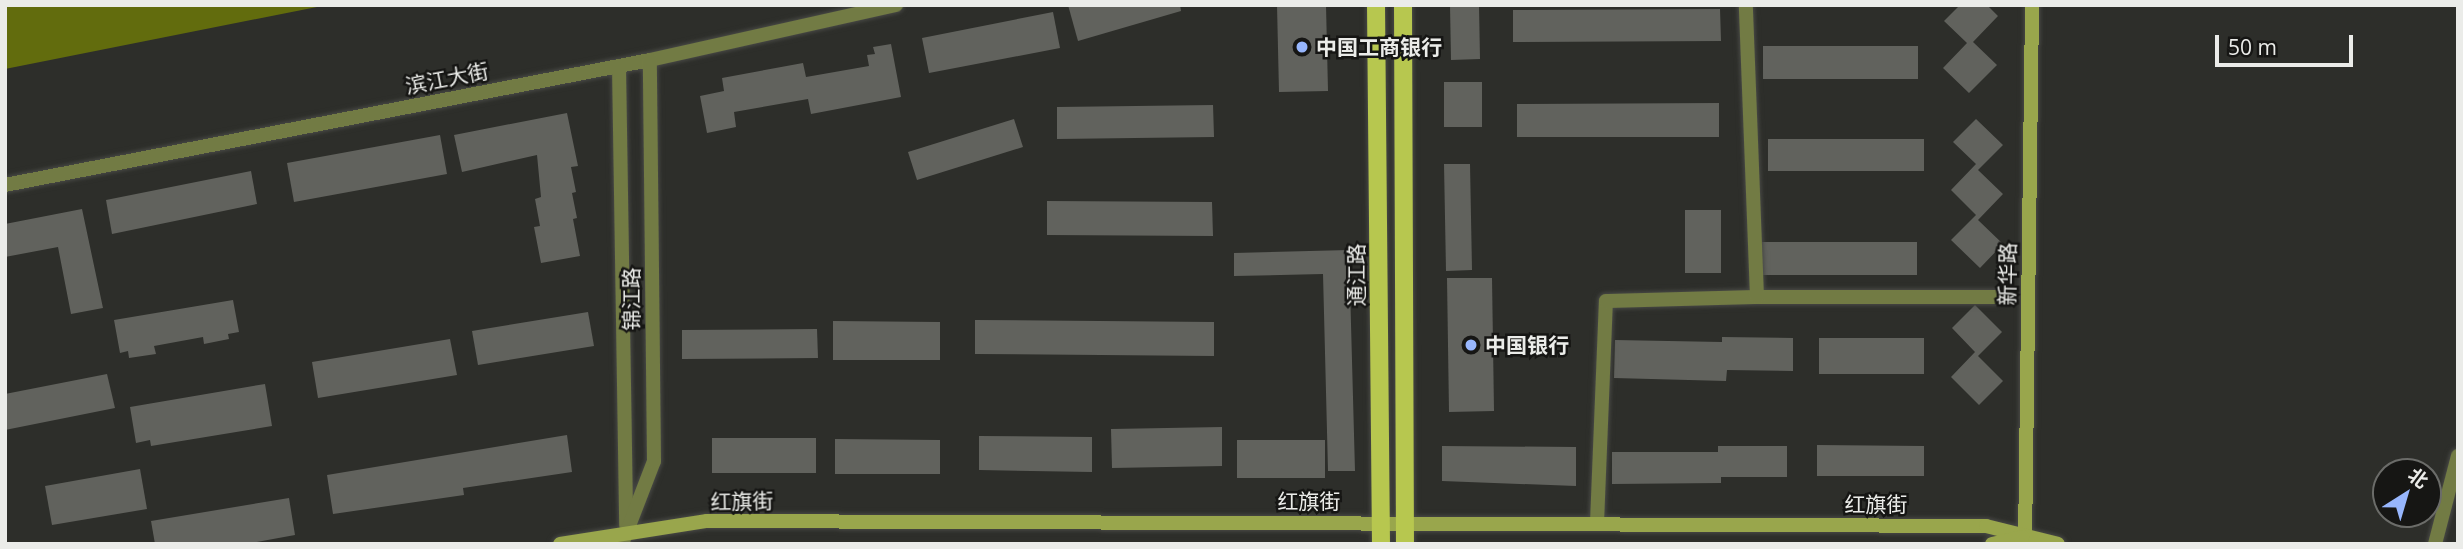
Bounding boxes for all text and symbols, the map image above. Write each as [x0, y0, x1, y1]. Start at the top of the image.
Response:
scale bar [2218, 21, 2356, 65]
text: 50 m [2228, 33, 2277, 61]
place label: 中国工商银行 [1316, 34, 1442, 60]
marker: 中国工商银行 [1294, 39, 1310, 55]
street label: 滨江大街 [403, 58, 491, 98]
street label: 新华路 [1994, 242, 2020, 306]
street label: 通江路 [1343, 244, 1369, 306]
street label: 锦江路 [618, 268, 644, 330]
place label: 中国银行 [1485, 332, 1569, 358]
marker: 中国银行 [1463, 337, 1479, 353]
north arrow [2372, 458, 2442, 528]
text: 北 [2403, 462, 2434, 494]
street label: 红旗街 [710, 488, 774, 514]
street label: 红旗街 [1278, 488, 1340, 514]
street label: 红旗街 [1845, 491, 1907, 517]

